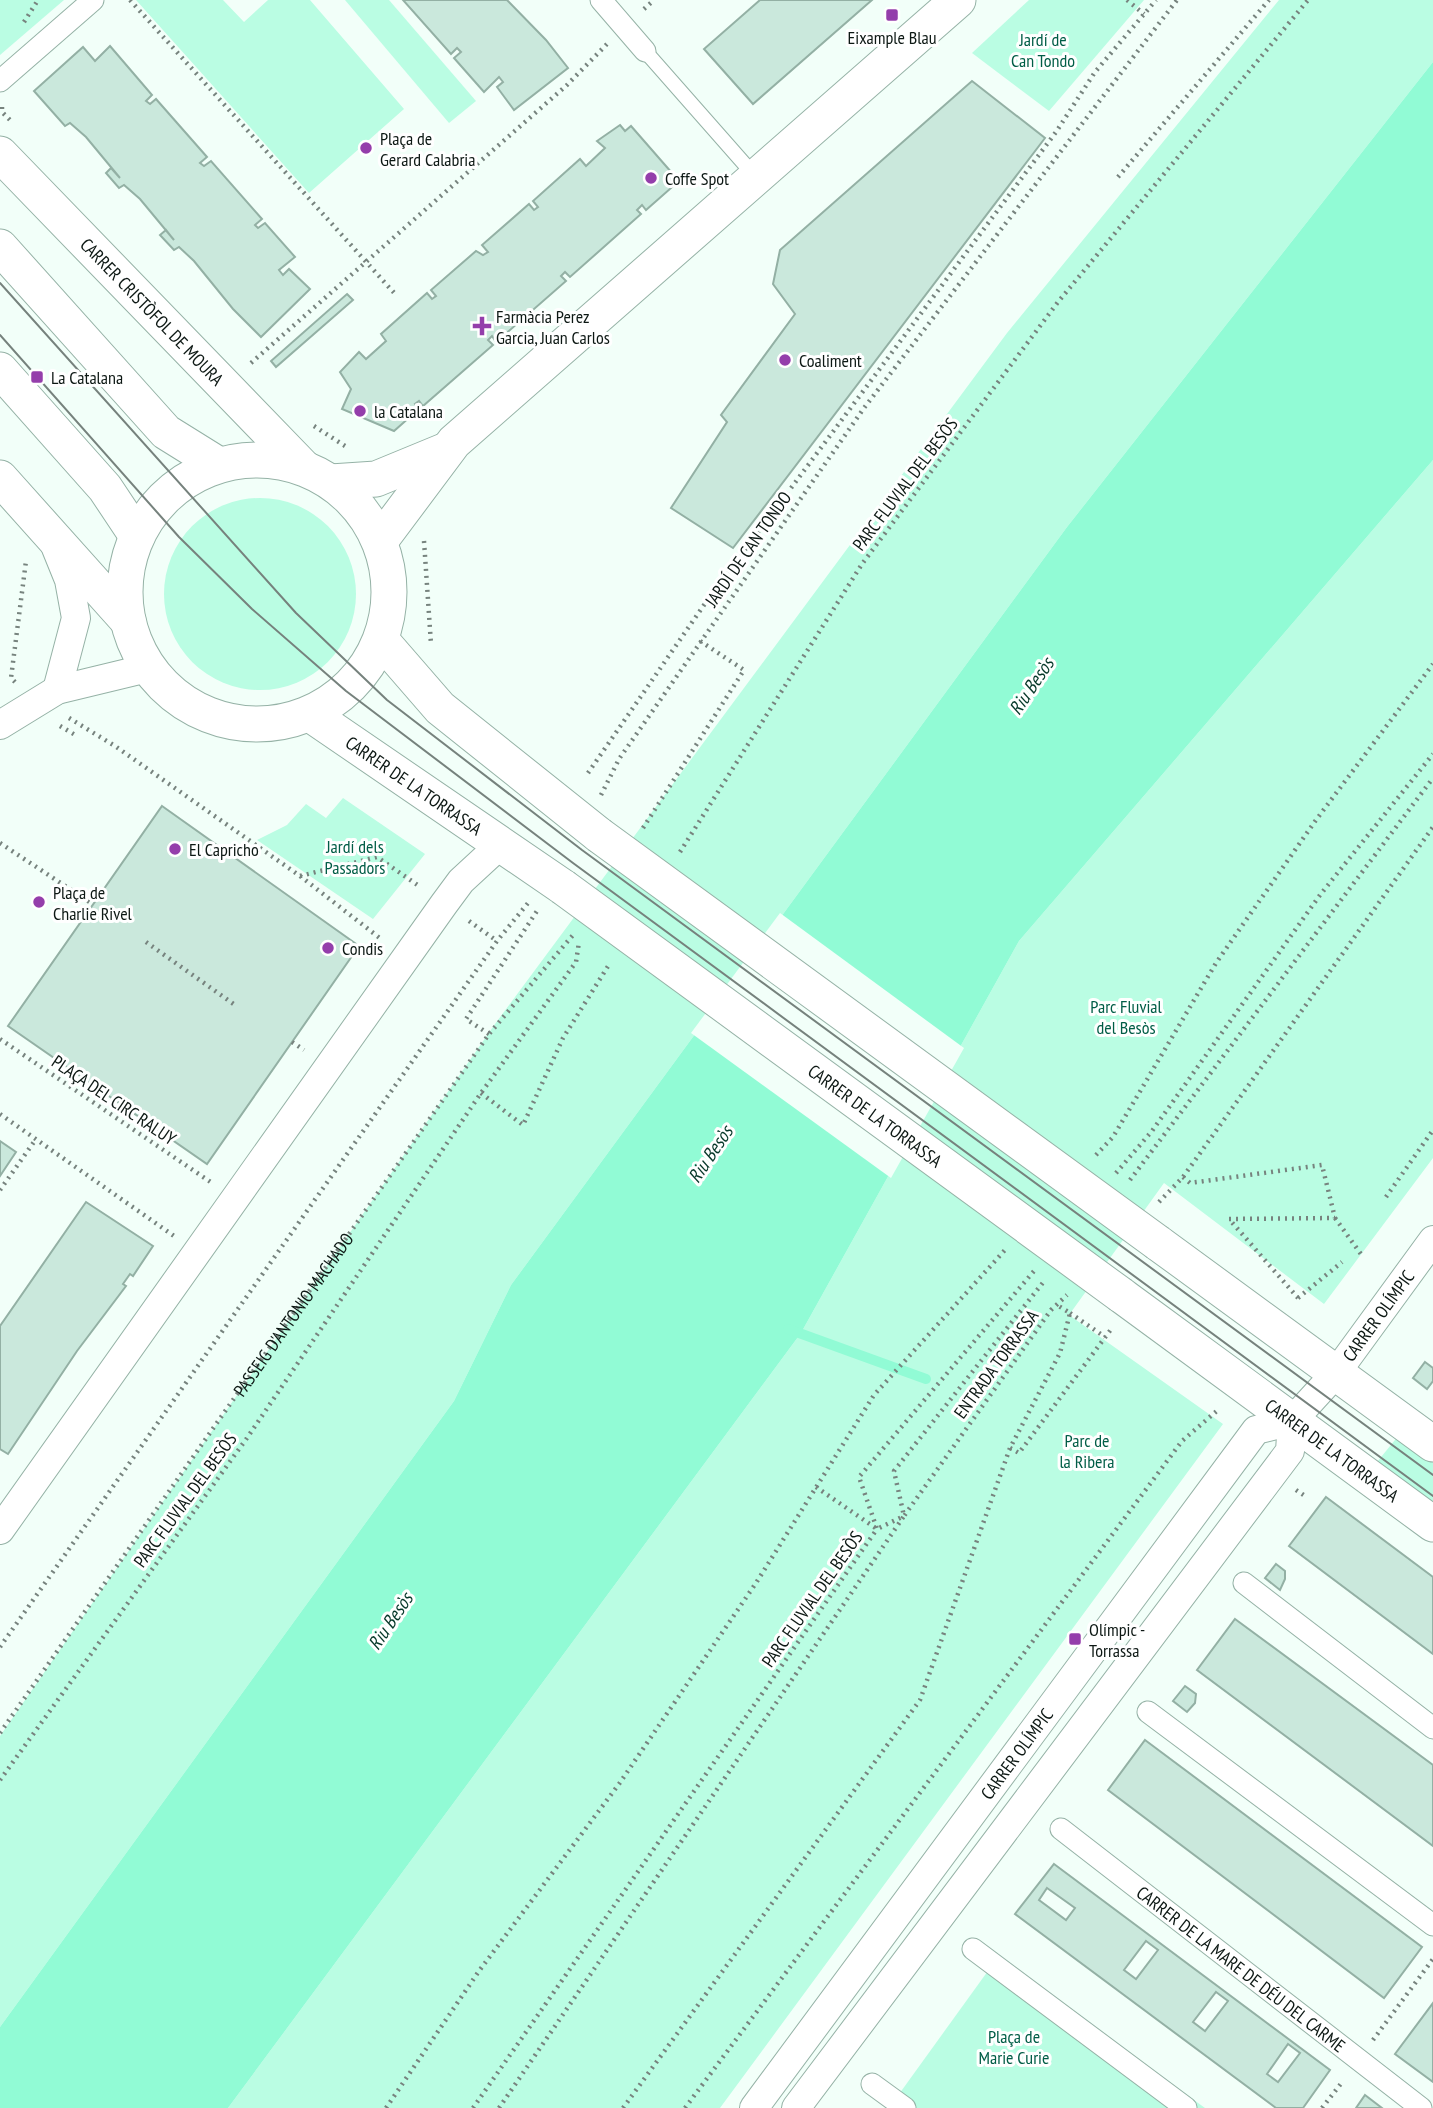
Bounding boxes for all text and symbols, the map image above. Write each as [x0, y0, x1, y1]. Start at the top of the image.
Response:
marker: Eixample Blau [884, 7, 900, 23]
place label: Eixample Blau [848, 26, 936, 49]
park label: Jardí de Can Tondo [1011, 28, 1075, 72]
place label: Plaça de Gerard Calabria [380, 127, 475, 171]
marker: Plaça de Gerard Calabria [358, 140, 374, 156]
place label: Coffe Spot [665, 167, 729, 190]
marker: Coffe Spot [643, 170, 659, 186]
street label: CARRER CRISTÒFOL DE MOURA [76, 233, 229, 390]
place label: Farmàcia Perez Garcia, Juan Carlos [496, 305, 610, 349]
marker: Farmàcia Perez Garcia, Juan Carlos [474, 318, 490, 334]
place label: Coaliment [799, 349, 862, 372]
marker: Coaliment [777, 352, 793, 368]
place label: La Catalana [51, 366, 123, 389]
marker: La Catalana [29, 369, 45, 385]
place label: la Catalana [374, 400, 443, 423]
marker: la Catalana [352, 403, 368, 419]
street label: PARC FLUVIAL DEL BESÒS [847, 413, 963, 555]
street label: JARDÍ DE CAN TONDO [699, 487, 796, 612]
water label: Riu Besòs [1003, 652, 1060, 719]
street label: CARRER DE LA TORRASSA [341, 730, 487, 840]
park label: Jardí dels Passadors [325, 835, 385, 879]
place label: El Capricho [189, 838, 259, 861]
marker: El Capricho [167, 841, 183, 857]
place label: Plaça de Charlie Rivel [53, 881, 133, 925]
marker: Plaça de Charlie Rivel [31, 894, 47, 910]
place label: Condis [342, 937, 383, 960]
marker: Condis [320, 940, 336, 956]
park label: Parc Fluvial del Besòs [1090, 995, 1162, 1039]
street label: PLAÇA DEL CIRC RALUY [47, 1050, 181, 1151]
street label: CARRER DE LA TORRASSA [804, 1059, 947, 1172]
water label: Riu Besòs [682, 1120, 739, 1187]
street label: PASSEIG D'ANTONIO MACHADO [228, 1228, 358, 1401]
street label: CARRER OLÍMPIC [1337, 1265, 1419, 1366]
street label: ENTRADA TORRASSA [949, 1305, 1044, 1423]
street label: CARRER DE LA TORRASSA [1261, 1393, 1404, 1507]
street label: PARC FLUVIAL DEL BESÒS [128, 1428, 242, 1572]
park label: Parc de la Ribera [1059, 1429, 1115, 1473]
street label: PARC FLUVIAL DEL BESÒS [757, 1526, 868, 1671]
water label: Riu Besòs [362, 1587, 419, 1654]
place label: Olímpic - Torrassa [1089, 1618, 1145, 1662]
marker: Olímpic - Torrassa [1067, 1631, 1083, 1647]
street label: CARRER OLÍMPIC [975, 1704, 1058, 1804]
street label: CARRER DE LA MARE DE DÉU DEL CARME [1132, 1881, 1350, 2057]
park label: Plaça de Marie Curie [979, 2025, 1049, 2069]

